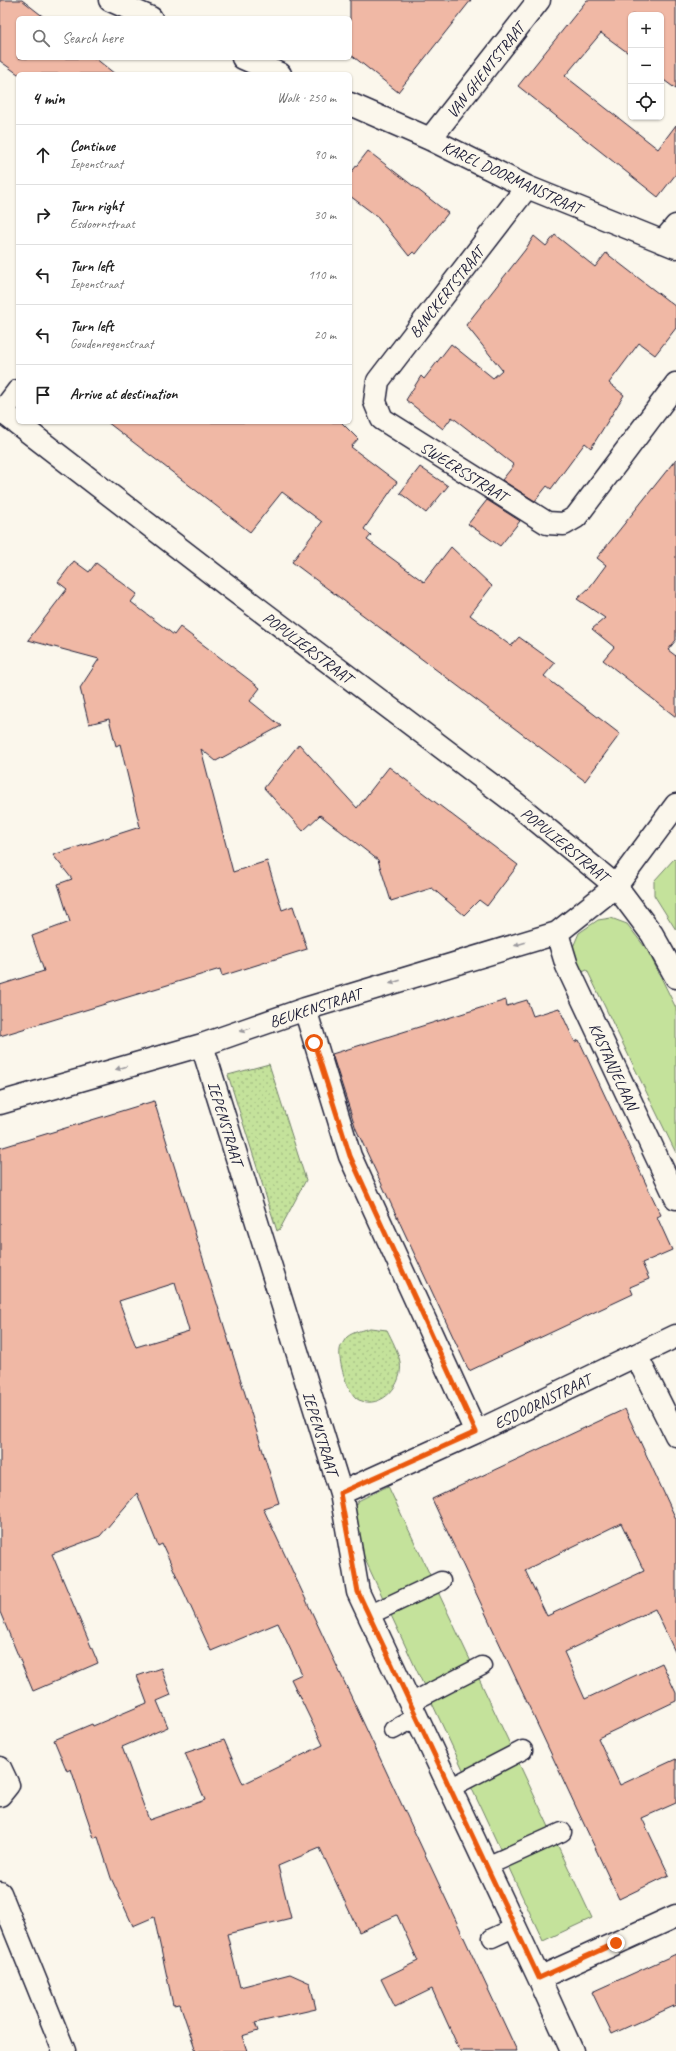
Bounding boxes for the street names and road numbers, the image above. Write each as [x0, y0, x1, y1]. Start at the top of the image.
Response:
street label: VAN GHENTSTRAAT [442, 16, 531, 122]
street label: KAREL DOORMANSTRAAT [439, 137, 588, 220]
street label: BANCKERTSTRAAT [405, 240, 491, 342]
street label: SWEERSSTRAAT [416, 437, 514, 508]
street label: POPULIERSTRAAT [259, 608, 359, 690]
street label: POPULIERSTRAAT [517, 803, 615, 888]
street label: BEUKENSTRAAT [267, 983, 367, 1032]
street label: KASTANJELAAN [584, 1020, 643, 1115]
street label: IEPENSTRAAT [203, 1079, 249, 1172]
street label: ESDOORNSTRAAT [491, 1368, 597, 1434]
street label: IEPENSTRAAT [298, 1389, 344, 1482]

